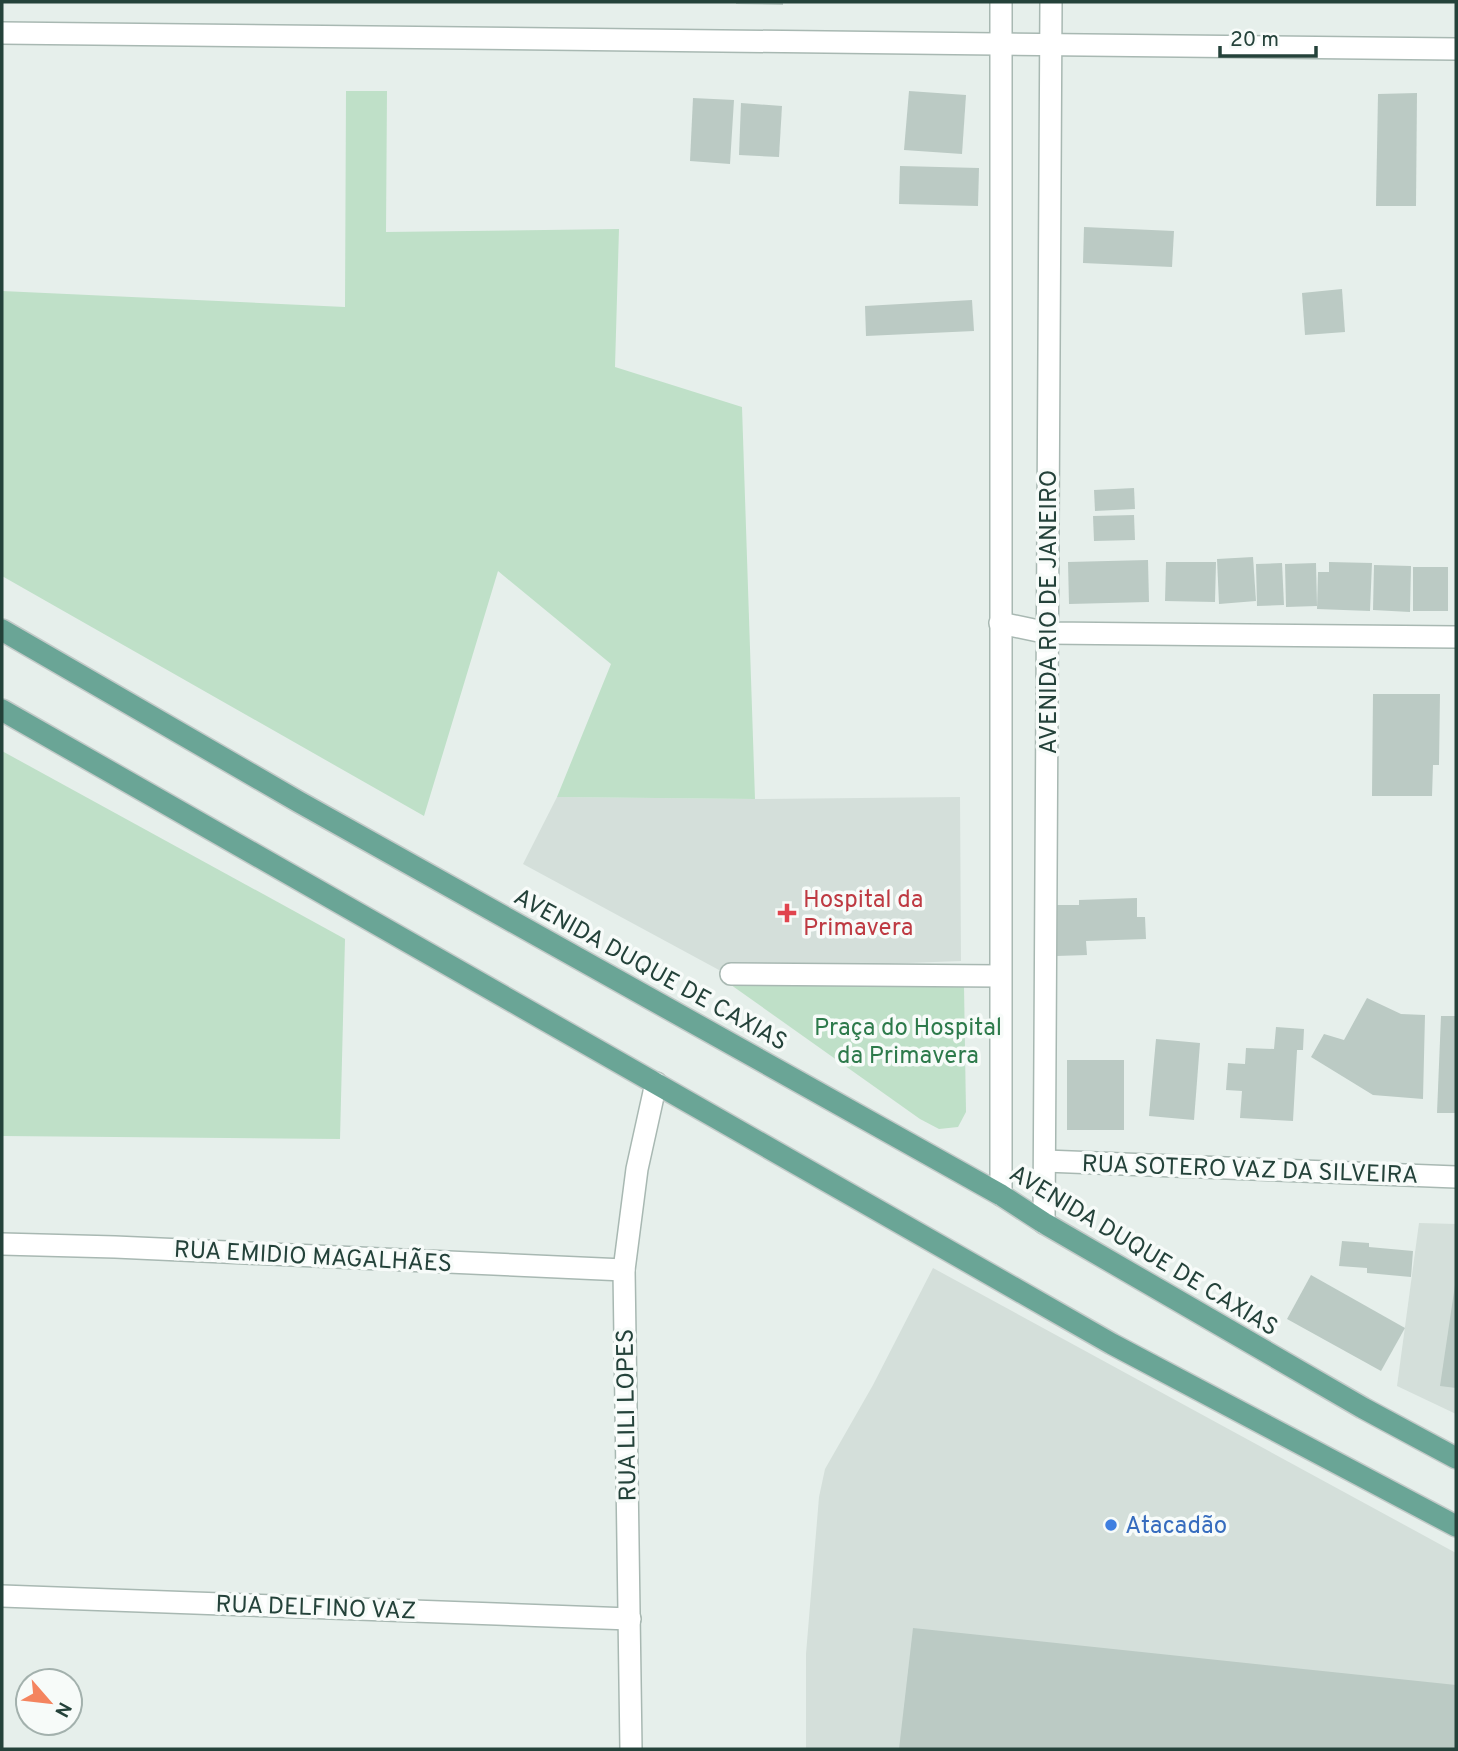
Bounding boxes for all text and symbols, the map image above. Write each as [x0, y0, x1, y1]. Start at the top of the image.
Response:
scale bar [1220, 14, 1316, 58]
text: 20 m [1230, 27, 1279, 54]
street label: AVENIDA RIO DE JANEIRO [1035, 470, 1065, 754]
street label: AVENIDA DUQUE DE CAXIAS [508, 883, 792, 1059]
place label: Hospital da Primavera [803, 886, 923, 944]
marker: Hospital da Primavera [777, 903, 797, 923]
park label: Praça do Hospital da Primavera [814, 1014, 1002, 1072]
street label: RUA SOTERO VAZ DA SILVEIRA [1081, 1150, 1419, 1192]
street label: AVENIDA DUQUE DE CAXIAS [1003, 1159, 1283, 1344]
street label: RUA EMIDIO MAGALHÃES [173, 1234, 453, 1280]
street label: RUA LILI LOPES [611, 1328, 645, 1502]
place label: Atacadão [1125, 1512, 1227, 1542]
marker: Atacadão [1103, 1517, 1119, 1533]
street label: RUA DELFINO VAZ [215, 1591, 417, 1627]
north arrow [14, 1667, 84, 1737]
text: N [48, 1697, 76, 1721]

